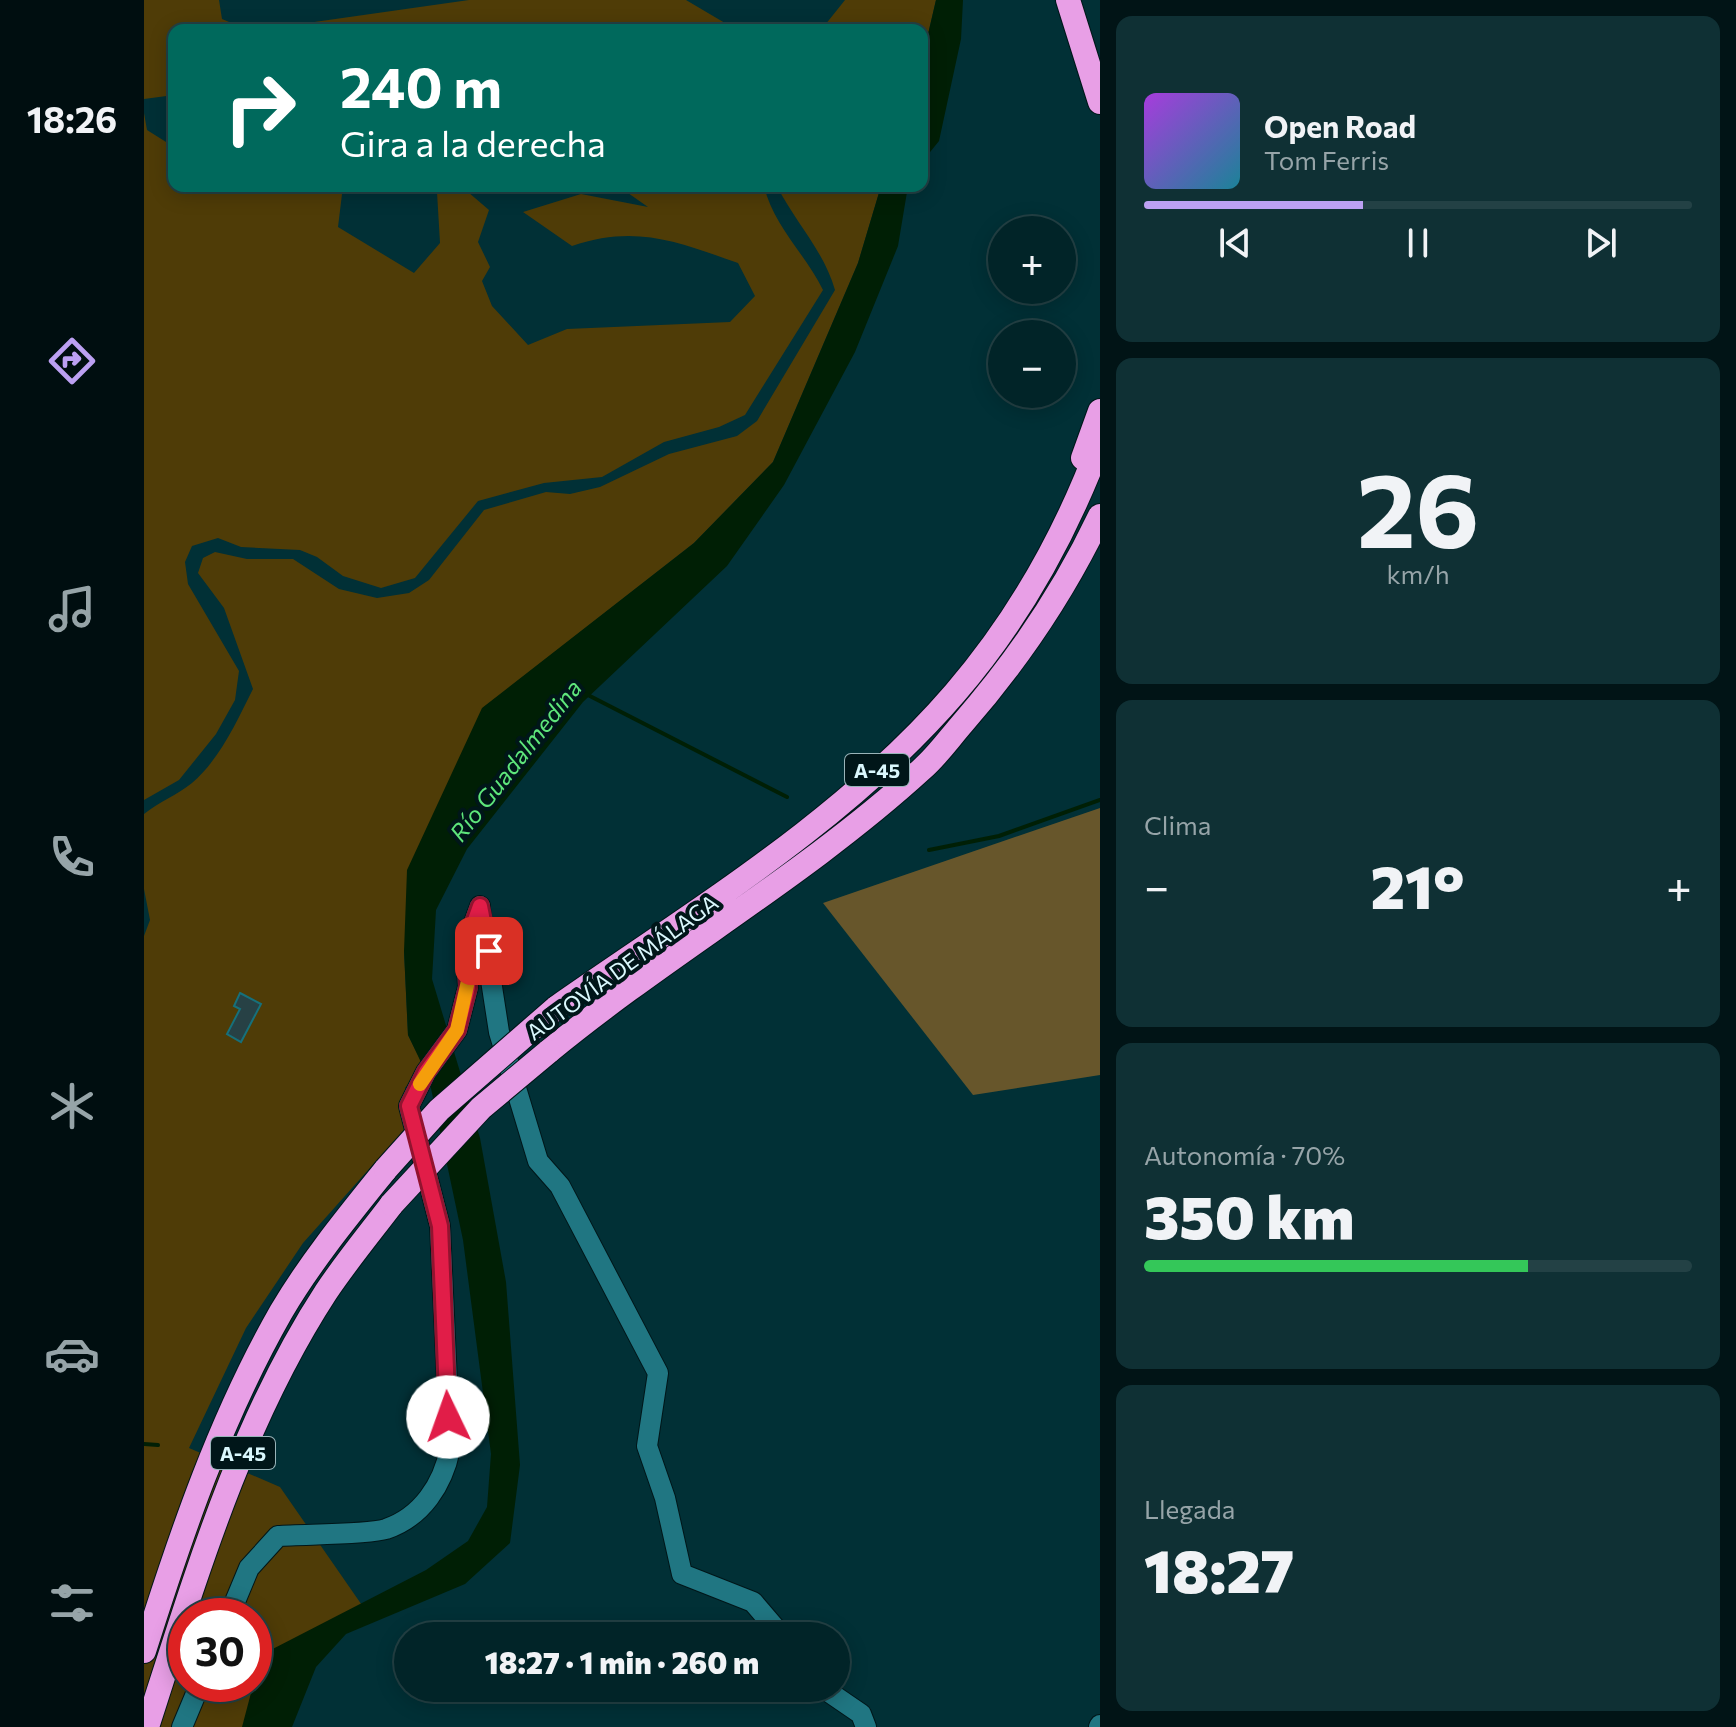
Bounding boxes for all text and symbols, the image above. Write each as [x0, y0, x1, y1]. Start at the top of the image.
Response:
text: 240 m [340, 51, 502, 120]
icon: right [208, 56, 312, 160]
text: 18:26 [27, 96, 117, 140]
text: Open Road [1264, 107, 1416, 144]
text: Gira a la derecha [340, 120, 606, 164]
text: Tom Ferris [1264, 144, 1389, 175]
map controls [988, 216, 1076, 408]
button: + [988, 216, 1076, 304]
icon: previous [1213, 221, 1257, 265]
icon: pause [1396, 221, 1440, 265]
icon: next [1579, 221, 1623, 265]
button: − [988, 320, 1076, 408]
icon: directions [44, 333, 100, 389]
text: 26 [1357, 442, 1479, 569]
text: km/h [1386, 558, 1450, 589]
icon: music [44, 581, 100, 637]
water label: Río Guadalmedina [443, 673, 587, 847]
road number: A-45 [845, 754, 909, 786]
text: Clima [1144, 809, 1211, 840]
icon: phone [44, 829, 100, 885]
text: 21° [1370, 848, 1465, 921]
text: − [1144, 858, 1169, 912]
text: + [1666, 858, 1692, 912]
street label: AUTOVÍA DE MÁLAGA [521, 888, 723, 1046]
pin [455, 917, 523, 985]
icon: arrive [467, 929, 511, 973]
icon: climate [44, 1078, 100, 1134]
text: Autonomía · 70% [1144, 1139, 1345, 1170]
text: 350 km [1144, 1178, 1354, 1251]
icon: car [44, 1326, 100, 1382]
position arrow [406, 1375, 490, 1459]
road number: A-45 [211, 1437, 275, 1469]
text: Llegada [1144, 1493, 1235, 1524]
text: 18:27 [1144, 1532, 1294, 1605]
icon: filters [44, 1575, 100, 1631]
speed limit sign: 30 [168, 1598, 272, 1702]
text: 18:27 · 1 min · 260 m [485, 1643, 759, 1680]

